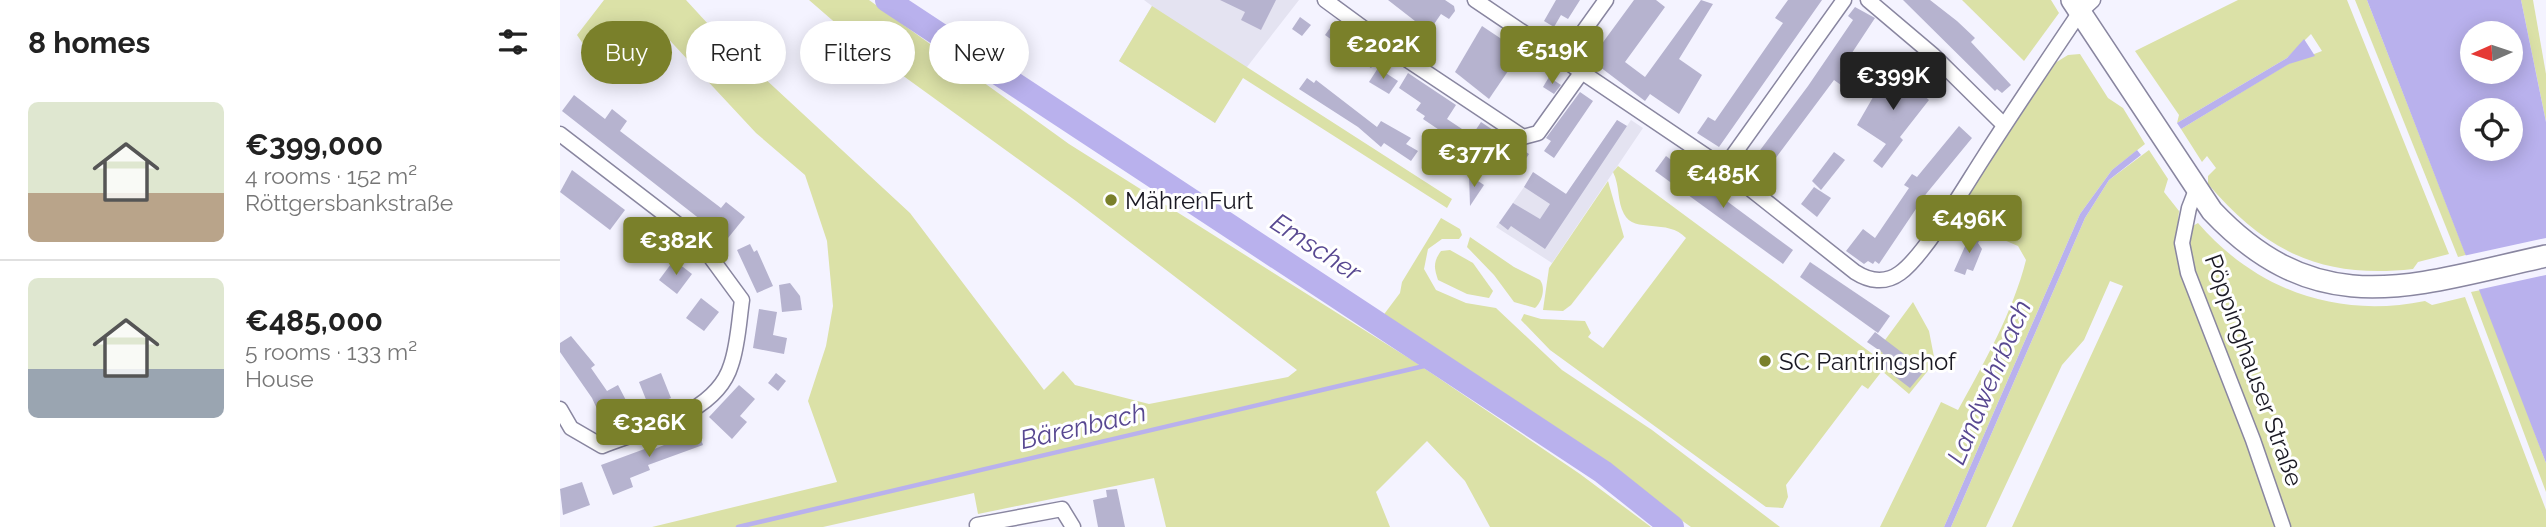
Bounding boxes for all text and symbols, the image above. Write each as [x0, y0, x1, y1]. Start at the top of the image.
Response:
chip: Buy [581, 21, 672, 84]
chip: Rent [686, 21, 786, 84]
chip: Filters [800, 21, 915, 84]
chip: New [929, 21, 1029, 84]
north arrow [2460, 21, 2524, 84]
map controls [2460, 21, 2523, 161]
pin: €202K [1334, 22, 1432, 81]
icon: filters [494, 23, 532, 61]
text: 8 homes [28, 25, 150, 60]
pin: €519K [1503, 27, 1601, 86]
text: €202K [1346, 30, 1420, 57]
text: €519K [1516, 35, 1588, 62]
pin: €399K [1844, 52, 1942, 112]
text: €399K [1856, 61, 1930, 88]
button: locate [2460, 98, 2523, 161]
text: €399,000 [245, 127, 383, 162]
icon: home [84, 130, 168, 214]
pin: €377K [1425, 130, 1523, 189]
text: €377K [1438, 138, 1510, 165]
pin: €485K [1674, 150, 1772, 210]
text: €485K [1686, 159, 1760, 186]
text: 4 rooms · 152 m² [245, 162, 417, 189]
place label: MährenFurt [1125, 186, 1253, 215]
text: Röttgersbankstraße [245, 189, 453, 216]
marker: MährenFurt [1103, 192, 1119, 208]
pin: €496K [1920, 196, 2018, 255]
text: €496K [1932, 204, 2006, 231]
water label: Emscher [1265, 207, 1367, 288]
pin: €382K [627, 218, 725, 277]
text: €382K [639, 226, 713, 253]
street label: Pöppinghauser Straße [2199, 250, 2309, 490]
water label: Landwehrbach [1941, 295, 2037, 469]
text: €485,000 [245, 303, 383, 338]
icon: home [84, 306, 168, 390]
text: 5 rooms · 133 m² [245, 338, 417, 365]
place label: SC Pantringshof [1779, 347, 1957, 376]
marker: SC Pantringshof [1757, 353, 1773, 369]
text: House [245, 365, 314, 392]
water label: Bärenbach [1017, 397, 1149, 455]
pin: €326K [600, 400, 698, 459]
text: €326K [612, 408, 686, 435]

